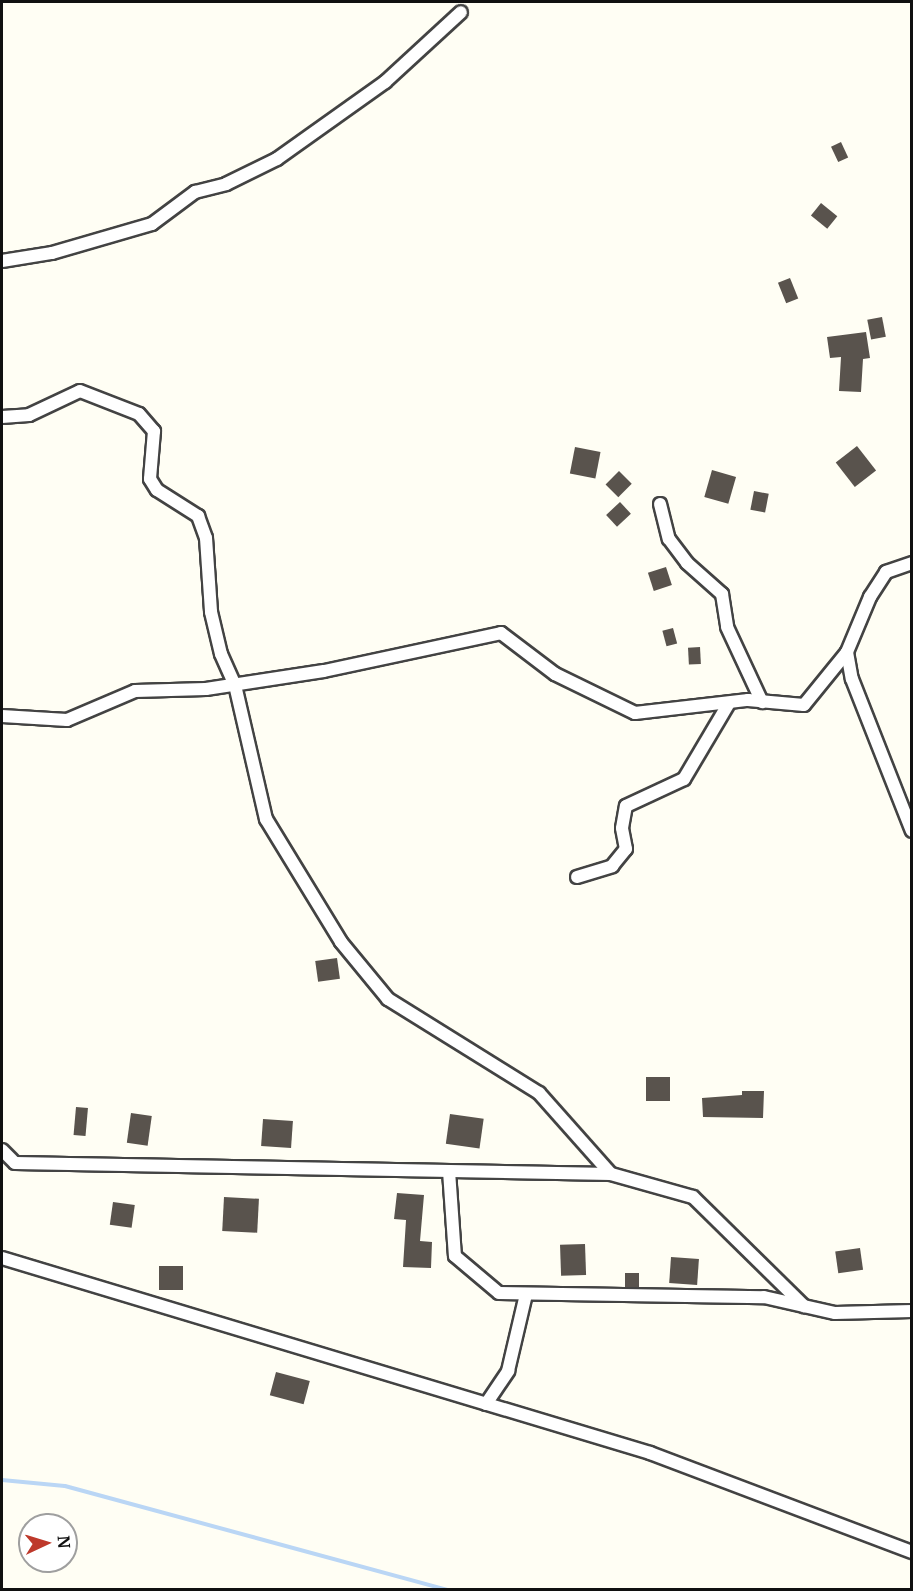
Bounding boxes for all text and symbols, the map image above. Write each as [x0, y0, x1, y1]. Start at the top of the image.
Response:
north arrow [18, 1513, 78, 1573]
text: N [54, 1535, 74, 1549]

